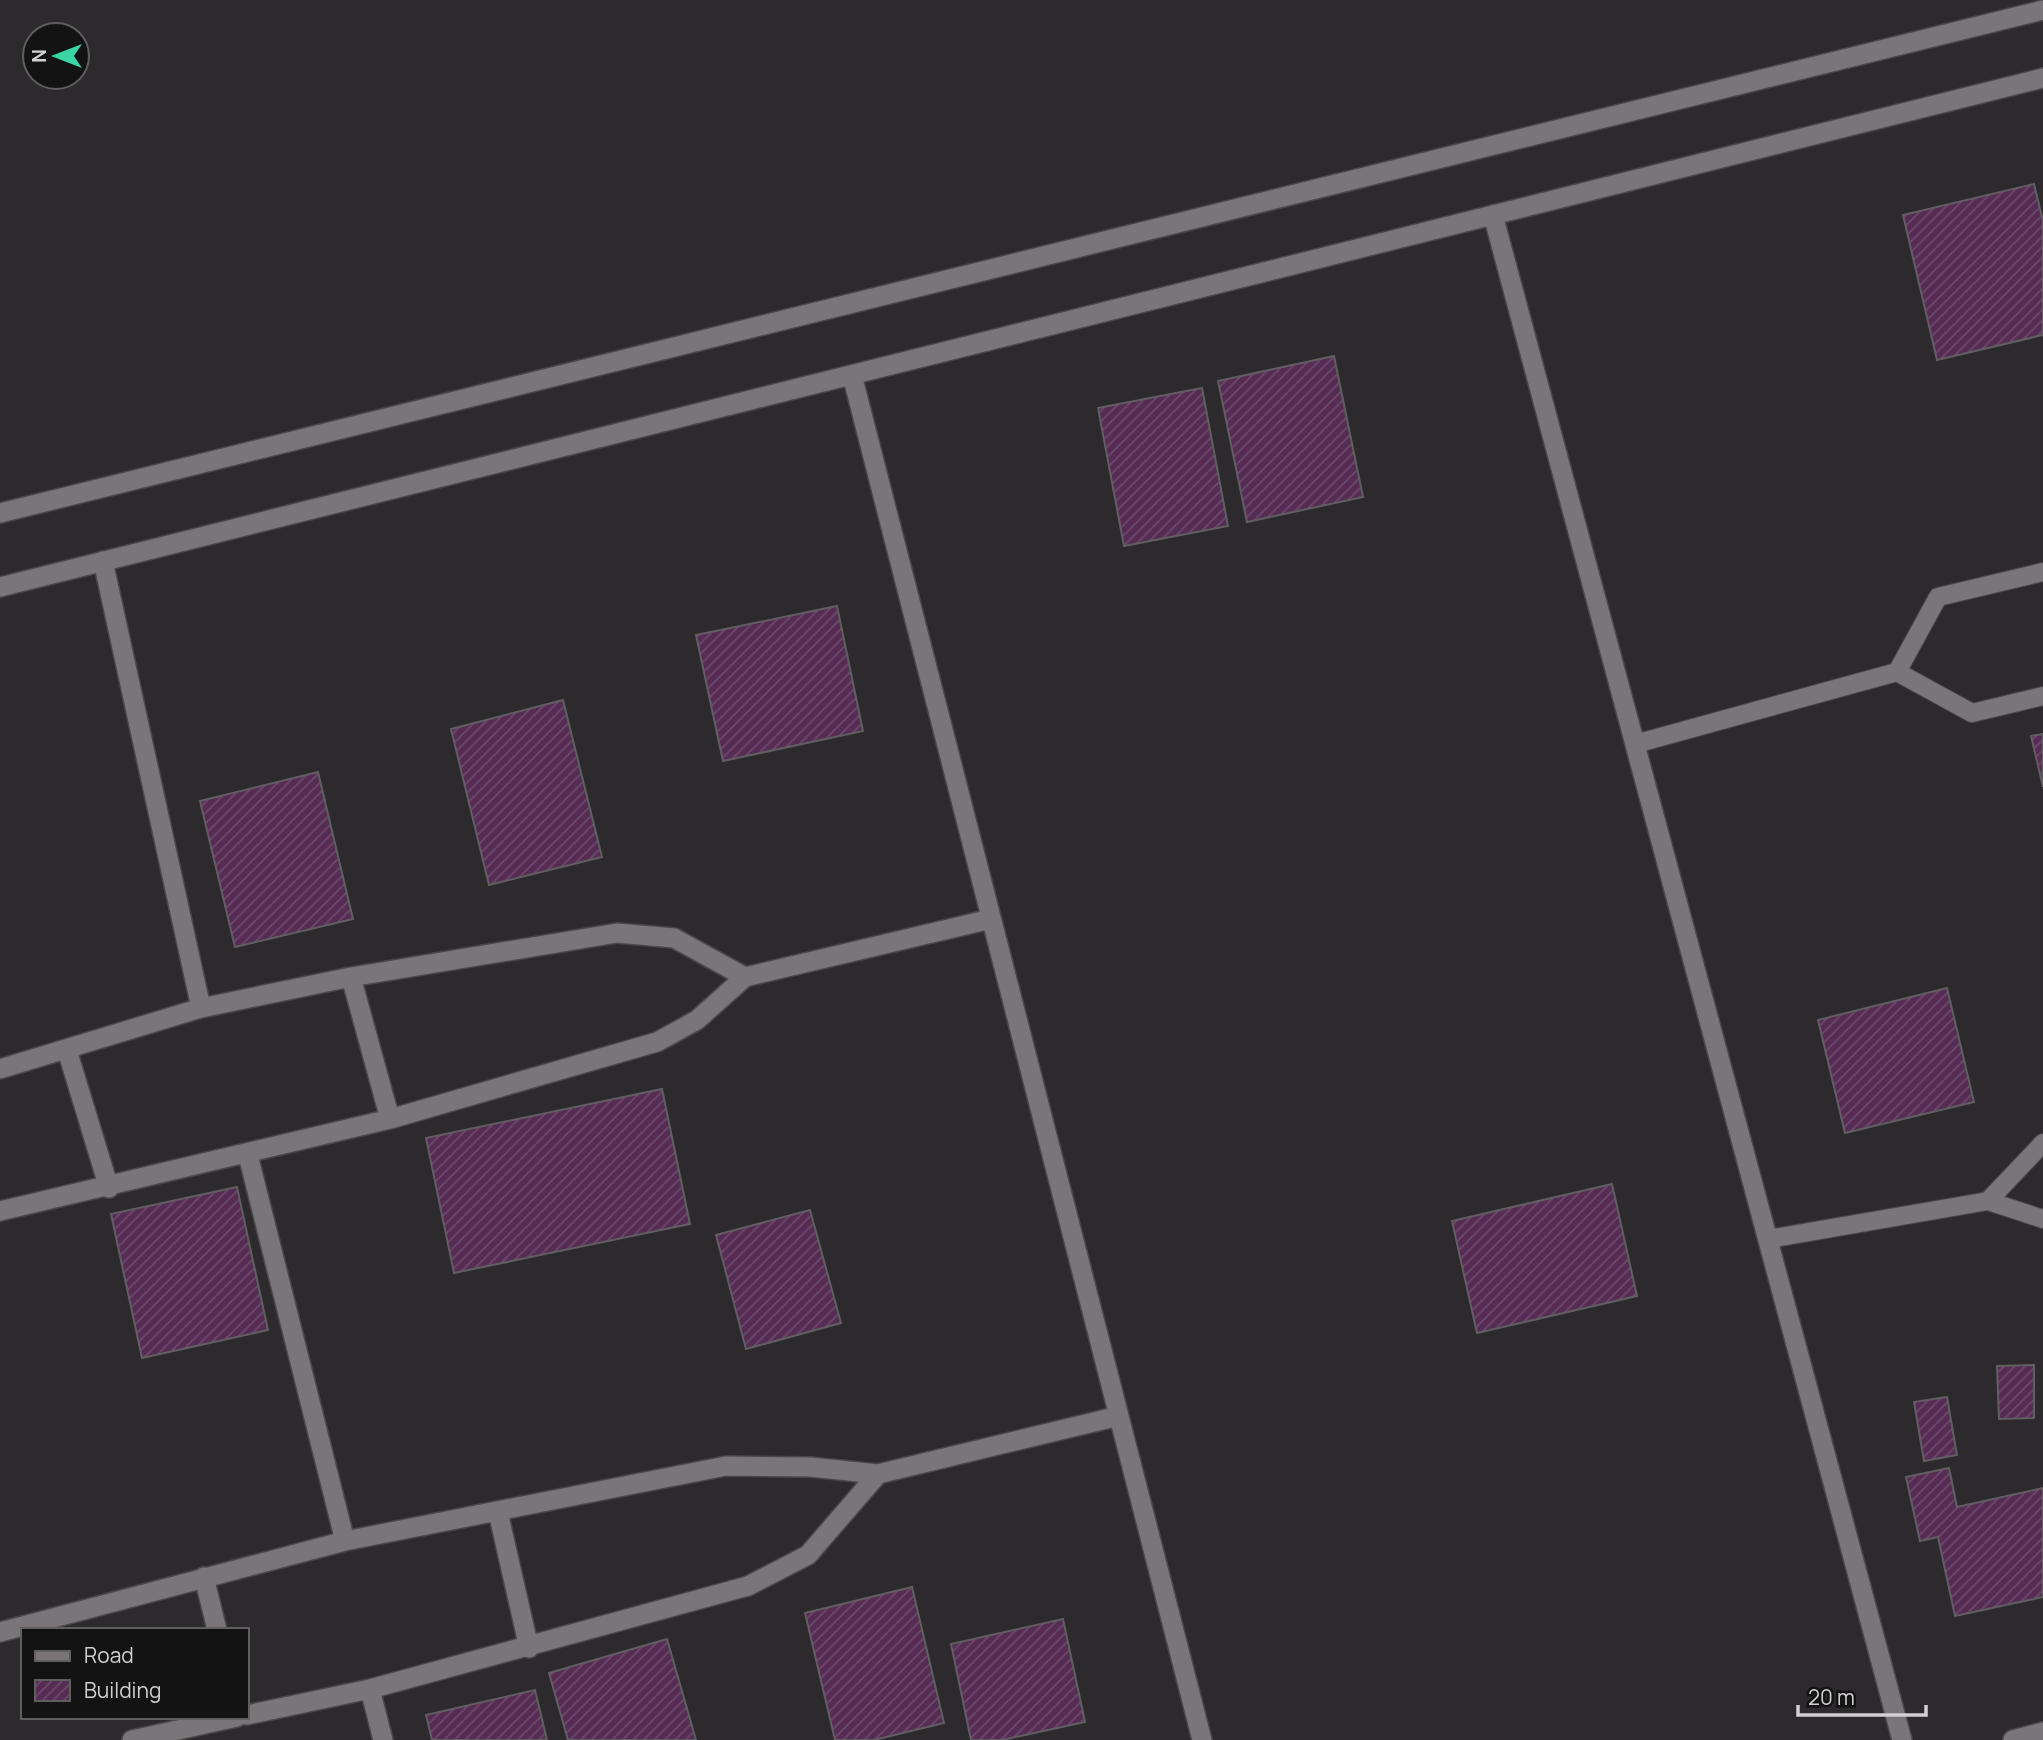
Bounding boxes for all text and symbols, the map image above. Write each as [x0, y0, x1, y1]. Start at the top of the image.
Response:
north arrow [21, 21, 91, 91]
text: N [26, 49, 52, 63]
legend [21, 1628, 248, 1719]
text: Road [84, 1641, 134, 1669]
scale bar [1798, 1674, 1926, 1718]
text: Building [84, 1676, 161, 1704]
text: 20 m [1808, 1683, 1855, 1711]

